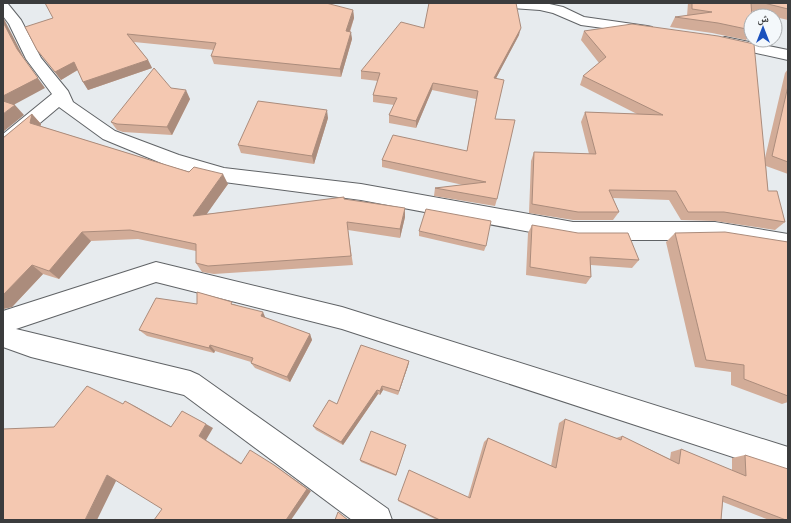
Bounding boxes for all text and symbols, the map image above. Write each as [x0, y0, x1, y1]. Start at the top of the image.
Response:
north arrow [743, 8, 783, 48]
text: ش [757, 10, 769, 26]

